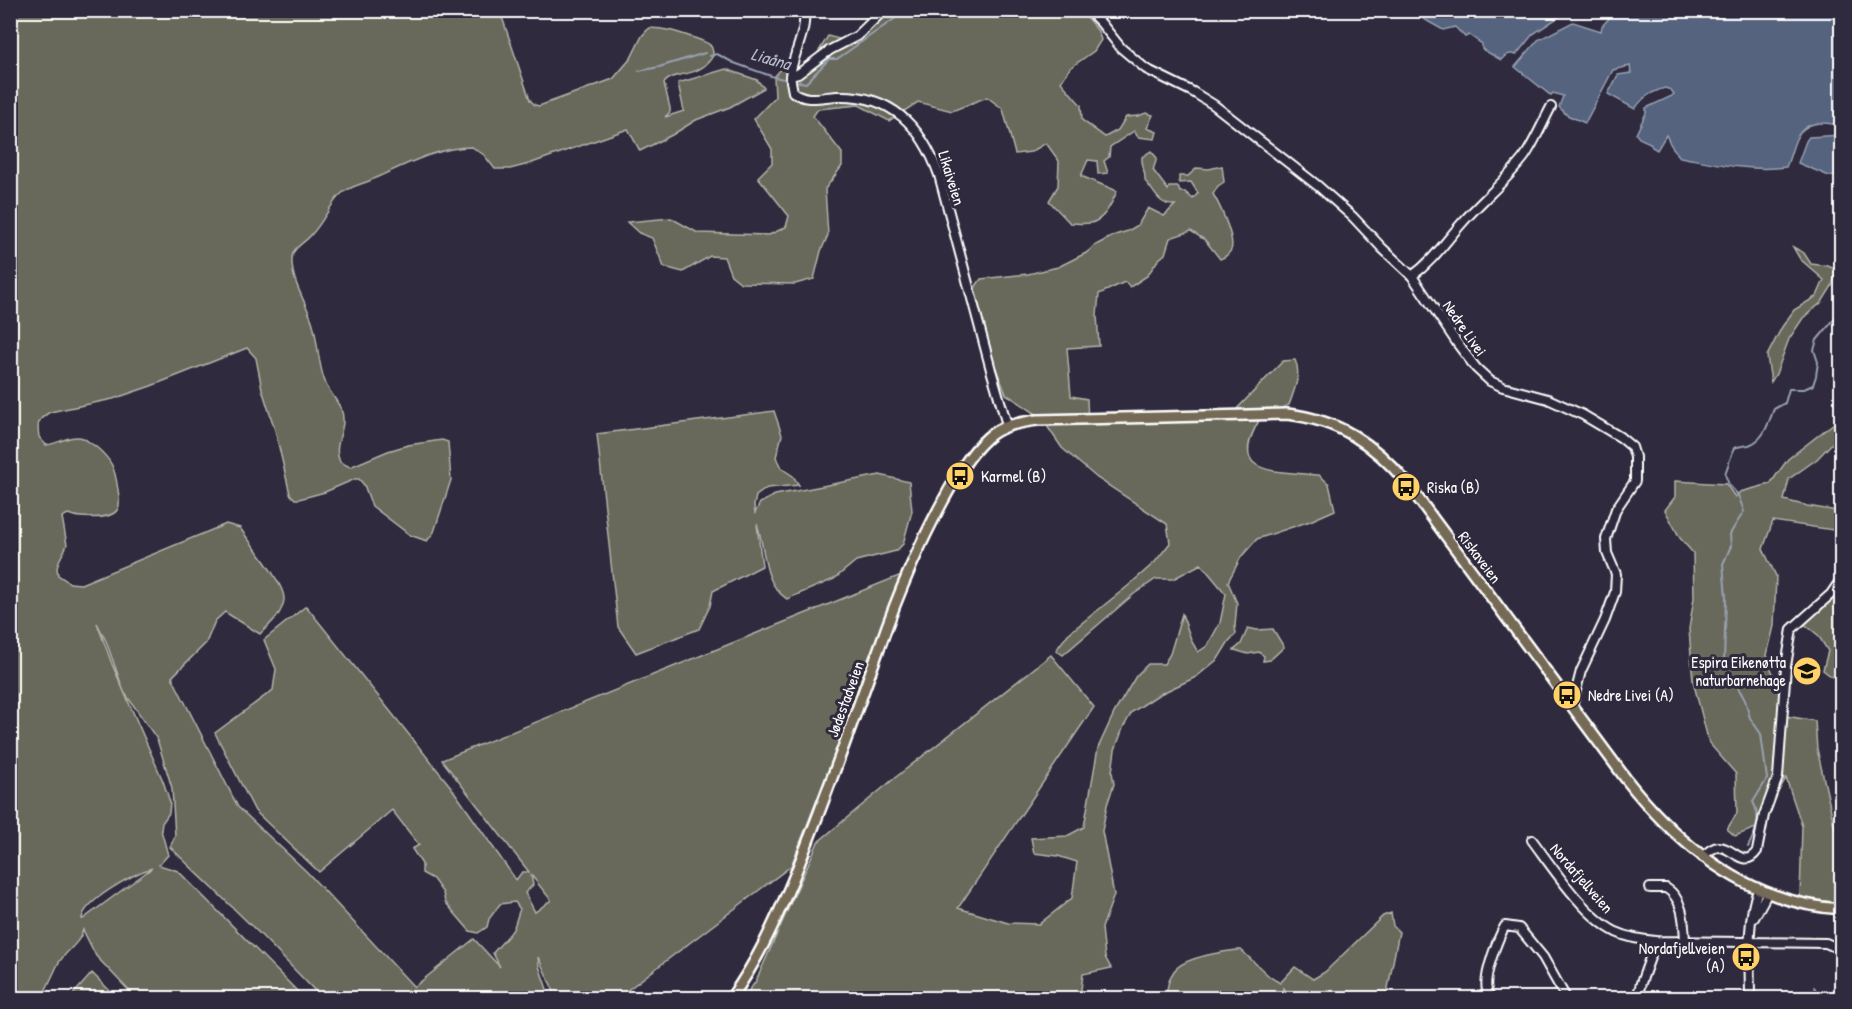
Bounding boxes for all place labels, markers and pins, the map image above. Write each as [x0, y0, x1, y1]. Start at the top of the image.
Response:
bus stop icon: Karmel (B) [944, 460, 976, 492]
place label: Karmel (B) [981, 465, 1046, 487]
bus stop icon: Riska (B) [1390, 471, 1422, 503]
place label: Riska (B) [1427, 476, 1480, 498]
place label: Espira Eikenøtta naturbarnehage [1691, 651, 1787, 691]
school or university icon: Espira Eikenøtta naturbarnehage [1791, 655, 1823, 687]
bus stop icon: Nedre Livei (A) [1551, 679, 1583, 711]
place label: Nedre Livei (A) [1588, 684, 1674, 706]
place label: Nordafjellveien (A) [1639, 937, 1725, 977]
bus stop icon: Nordafjellveien (A) [1730, 941, 1762, 973]

